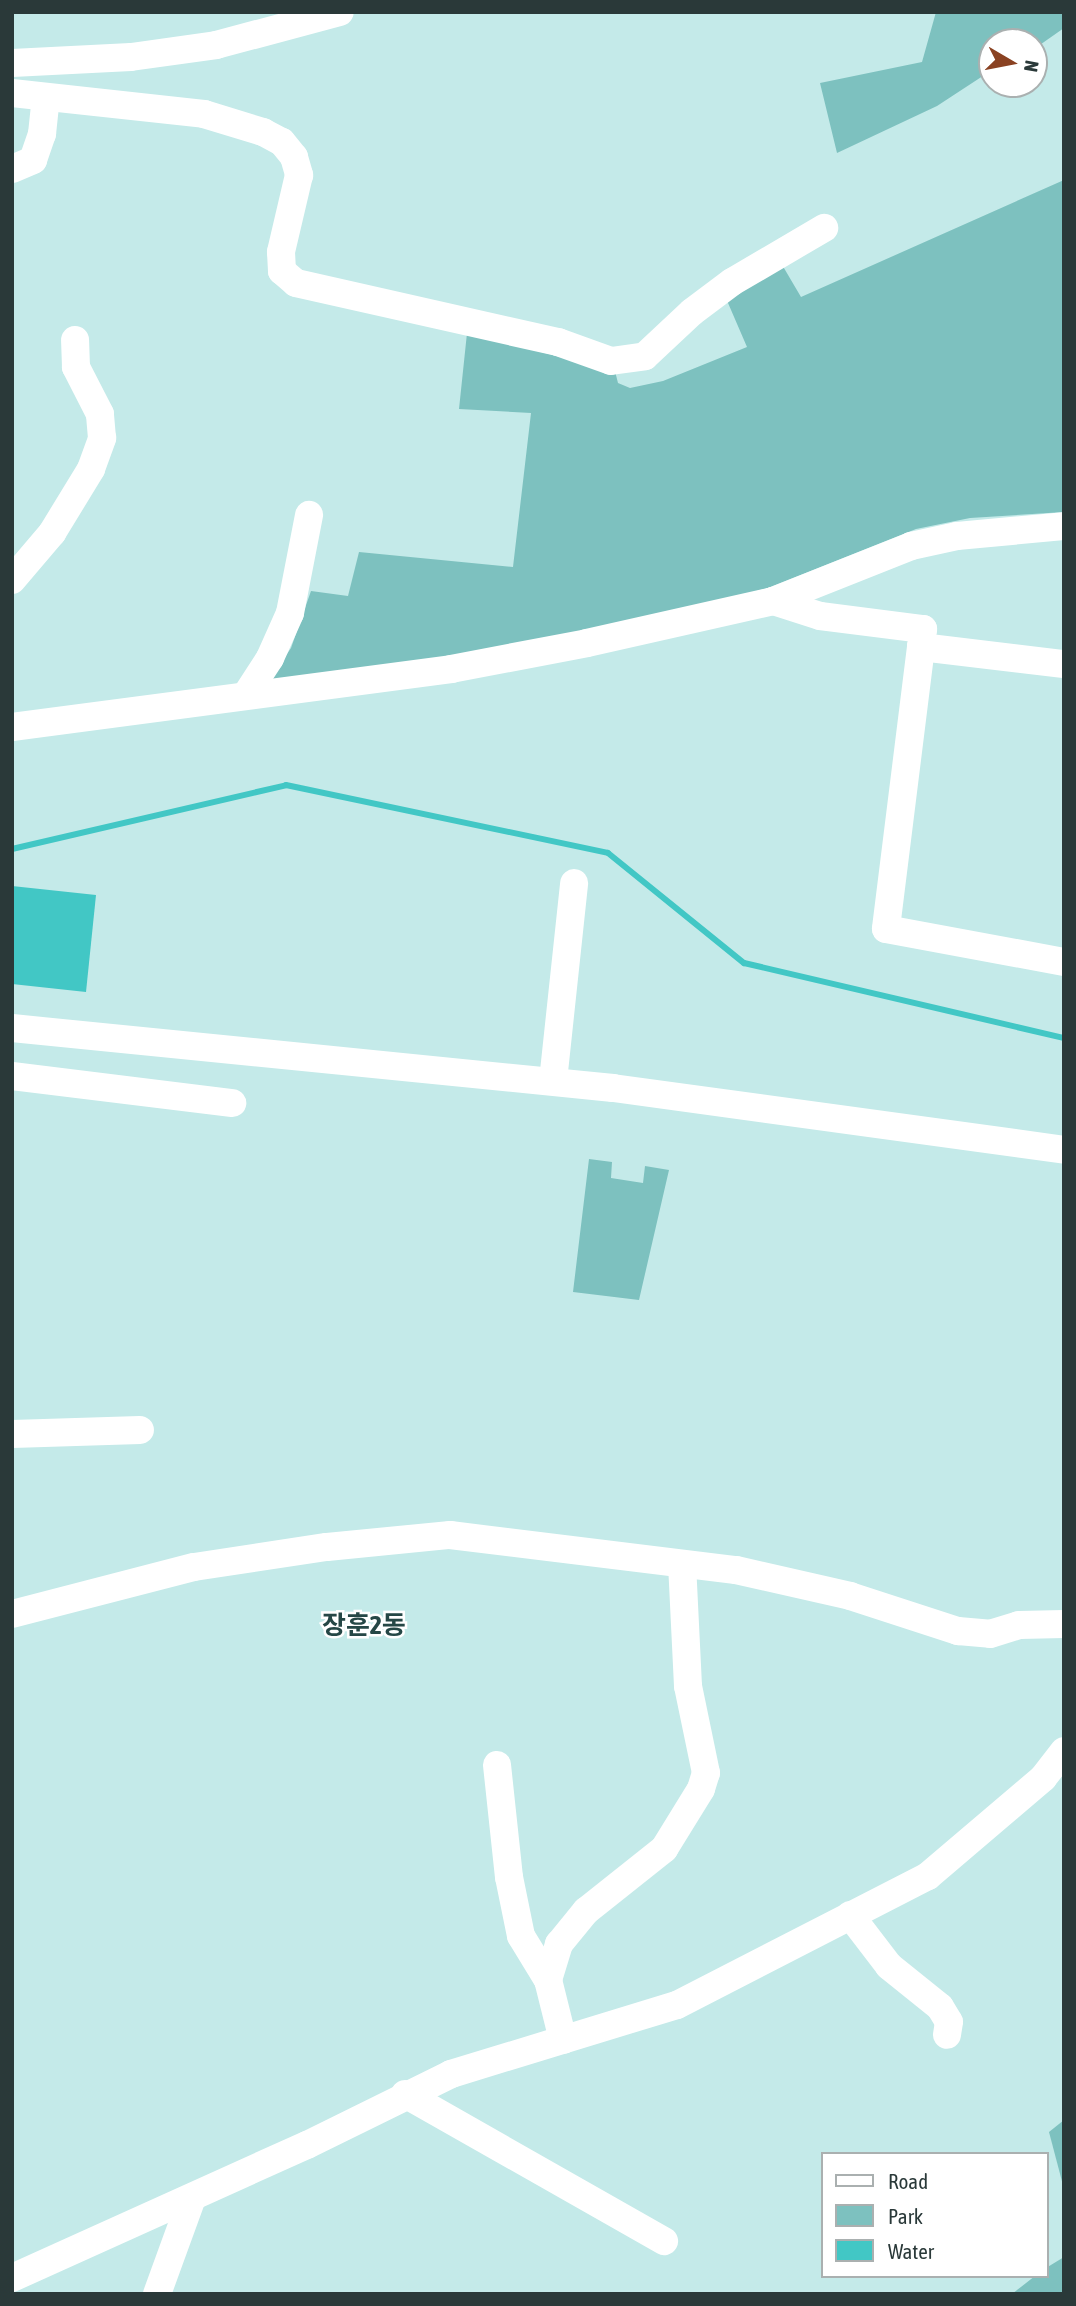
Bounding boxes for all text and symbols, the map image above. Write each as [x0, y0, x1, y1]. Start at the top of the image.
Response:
north arrow [978, 28, 1048, 98]
text: N [1020, 59, 1044, 74]
district label: 장훈2동 [322, 1610, 406, 1642]
legend [820, 2152, 1048, 2278]
text: Road [888, 2169, 928, 2193]
text: Park [888, 2204, 923, 2228]
text: Water [888, 2239, 934, 2263]

